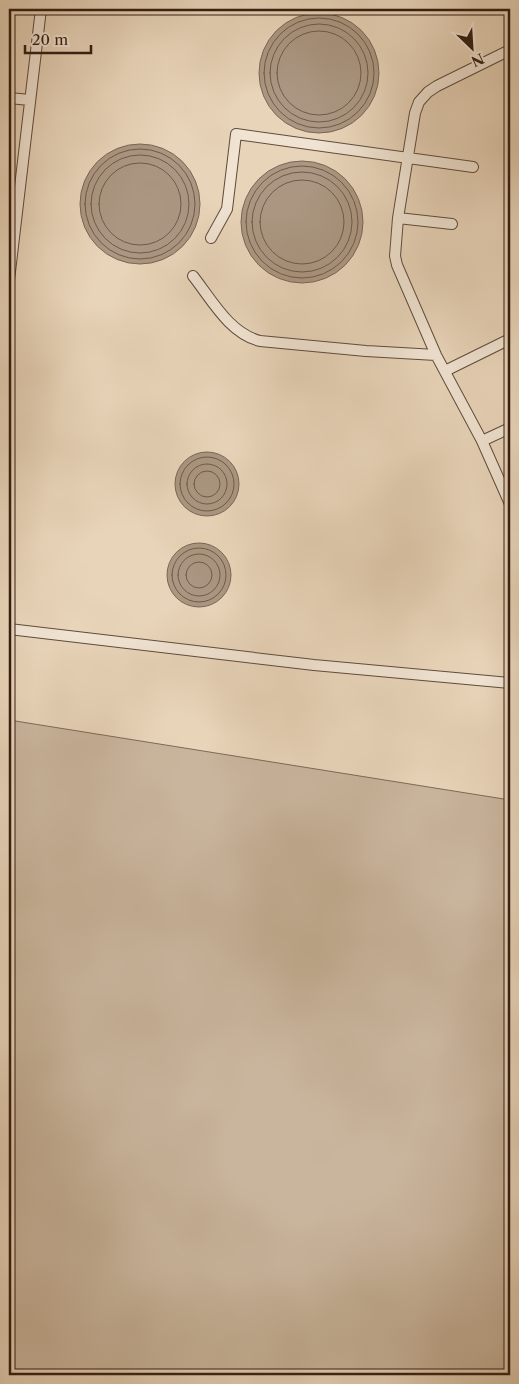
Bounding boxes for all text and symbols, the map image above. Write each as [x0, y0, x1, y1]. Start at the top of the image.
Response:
scale bar [25, 22, 91, 54]
north arrow [446, 22, 496, 72]
text: 20 m [32, 30, 68, 49]
text: N [468, 49, 487, 71]

